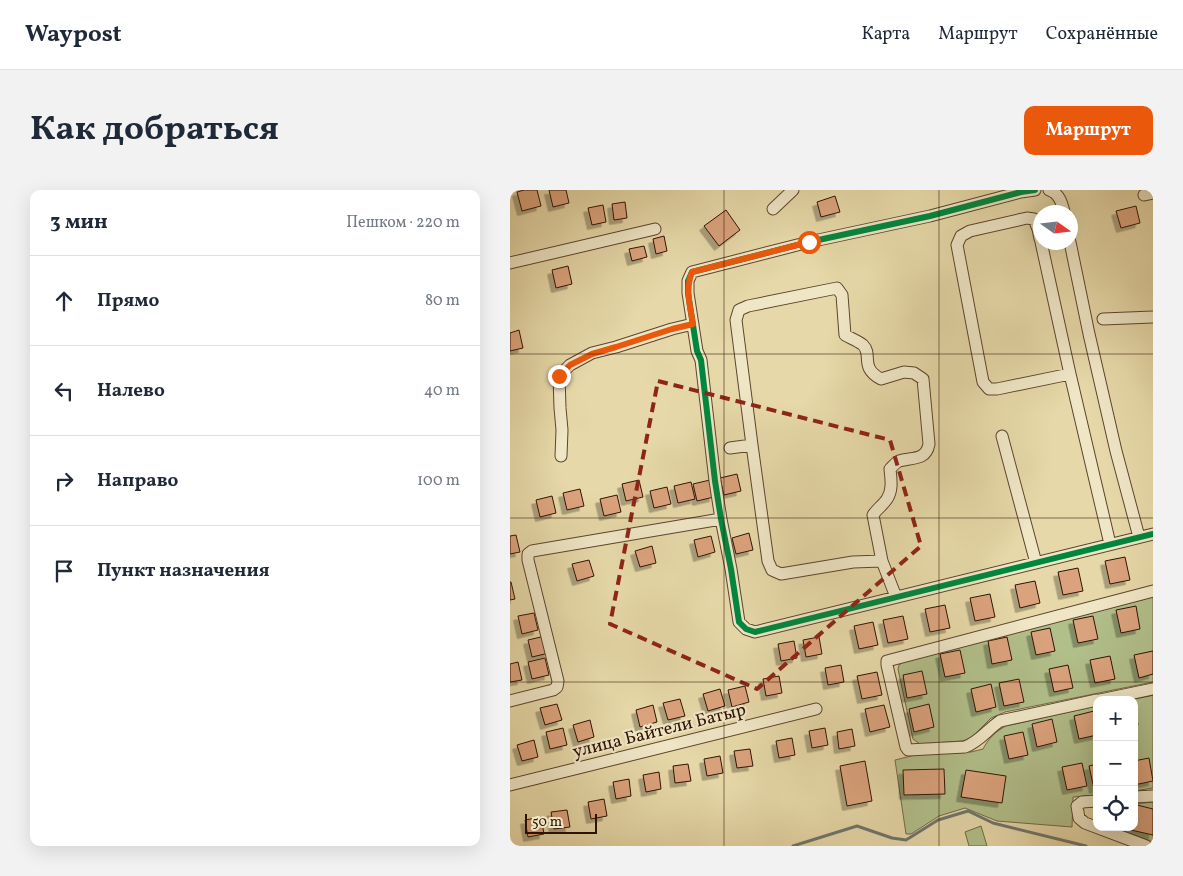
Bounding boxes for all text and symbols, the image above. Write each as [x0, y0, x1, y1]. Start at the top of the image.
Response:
text: Waypost [25, 18, 122, 52]
text: Карта [861, 22, 910, 47]
text: Маршрут [938, 22, 1018, 47]
text: Сохранённые [1046, 22, 1158, 47]
text: Как добраться [30, 106, 279, 154]
button: Маршрут [1024, 106, 1153, 155]
north arrow [1033, 205, 1078, 250]
text: 3 мин [50, 208, 108, 237]
text: Пешком · 220 m [346, 212, 460, 234]
route start [798, 231, 821, 254]
icon: ahead [50, 287, 78, 315]
text: Прямо [97, 288, 159, 314]
text: 80 m [425, 290, 460, 312]
route end [548, 365, 571, 388]
icon: left [50, 377, 78, 405]
text: Налево [97, 378, 165, 404]
text: 40 m [424, 380, 460, 402]
icon: right [50, 467, 78, 495]
text: Направо [97, 468, 179, 494]
text: 100 m [417, 470, 460, 492]
icon: arrive [50, 557, 78, 585]
text: Пункт назначения [97, 558, 270, 584]
map controls [1093, 696, 1138, 831]
button: + [1093, 696, 1138, 741]
street label: улица Байтели Батыр [570, 698, 749, 765]
button: − [1093, 741, 1138, 786]
button: locate [1093, 786, 1138, 831]
scale bar [525, 811, 598, 834]
text: 50 m [532, 813, 562, 832]

